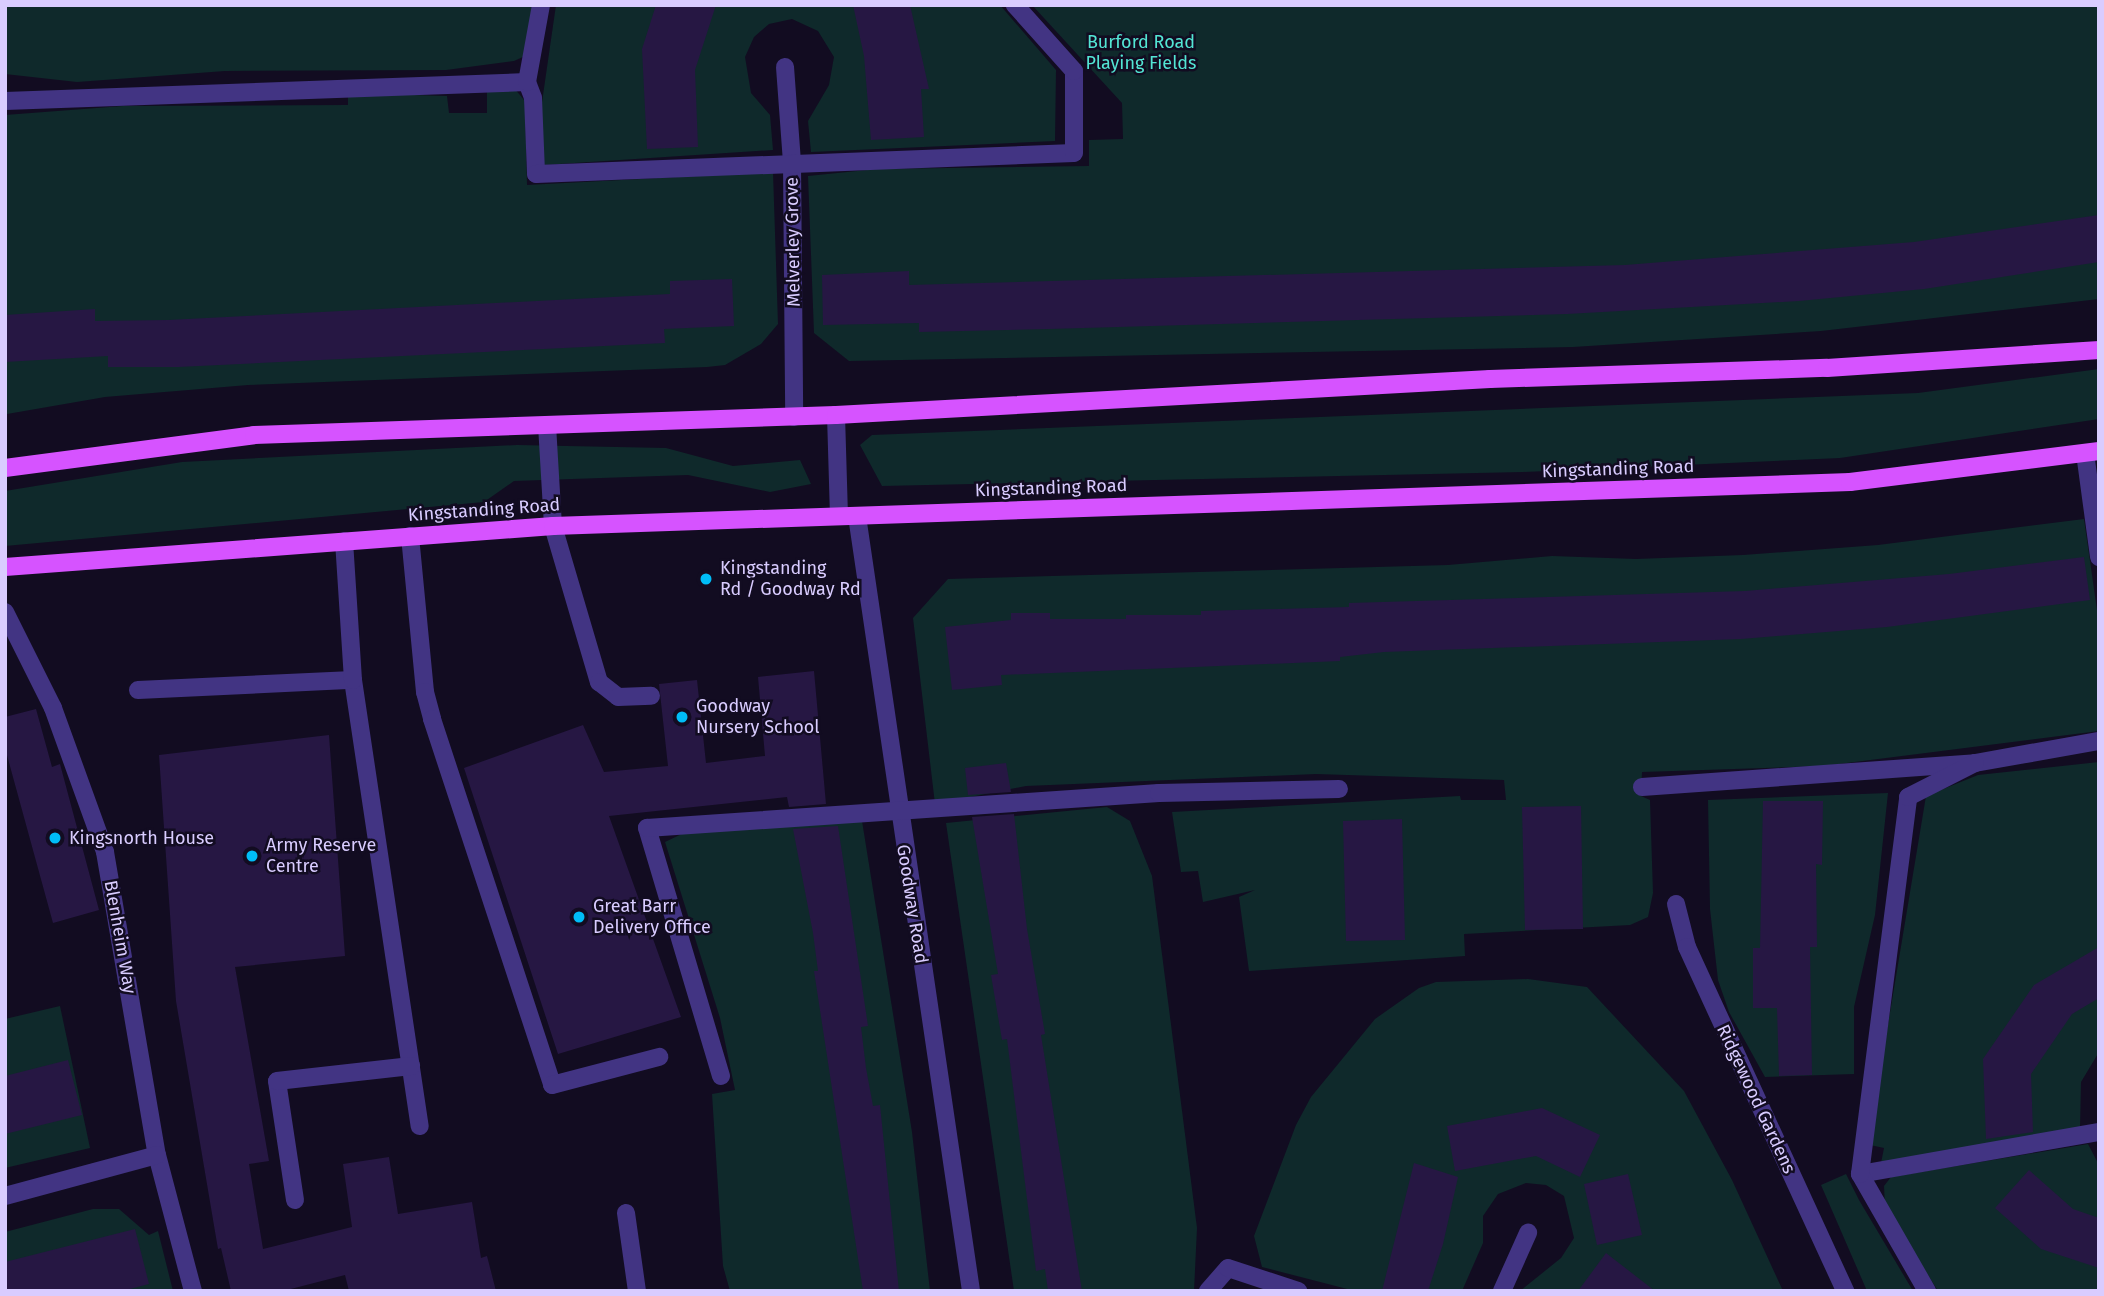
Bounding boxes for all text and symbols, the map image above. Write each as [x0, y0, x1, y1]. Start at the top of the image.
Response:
park label: Burford Road Playing Fields [1085, 32, 1197, 74]
street label: Melverley Grove [781, 177, 805, 307]
street label: Kingstanding Road [1541, 456, 1695, 482]
street label: Kingstanding Road [974, 475, 1128, 501]
street label: Kingstanding Road [407, 494, 561, 526]
place label: Kingstanding Rd / Goodway Rd [720, 558, 861, 600]
marker: Kingstanding Rd / Goodway Rd [698, 571, 714, 587]
place label: Goodway Nursery School [696, 696, 819, 738]
marker: Goodway Nursery School [674, 709, 690, 725]
place label: Kingsnorth House [69, 827, 214, 849]
marker: Kingsnorth House [47, 830, 63, 846]
place label: Army Reserve Centre [266, 835, 376, 878]
street label: Goodway Road [892, 843, 932, 965]
marker: Army Reserve Centre [244, 848, 260, 864]
street label: Blenheim Way [99, 879, 141, 995]
place label: Great Barr Delivery Office [593, 896, 711, 939]
marker: Great Barr Delivery Office [571, 909, 587, 925]
street label: Ridgewood Gardens [1712, 1021, 1800, 1177]

